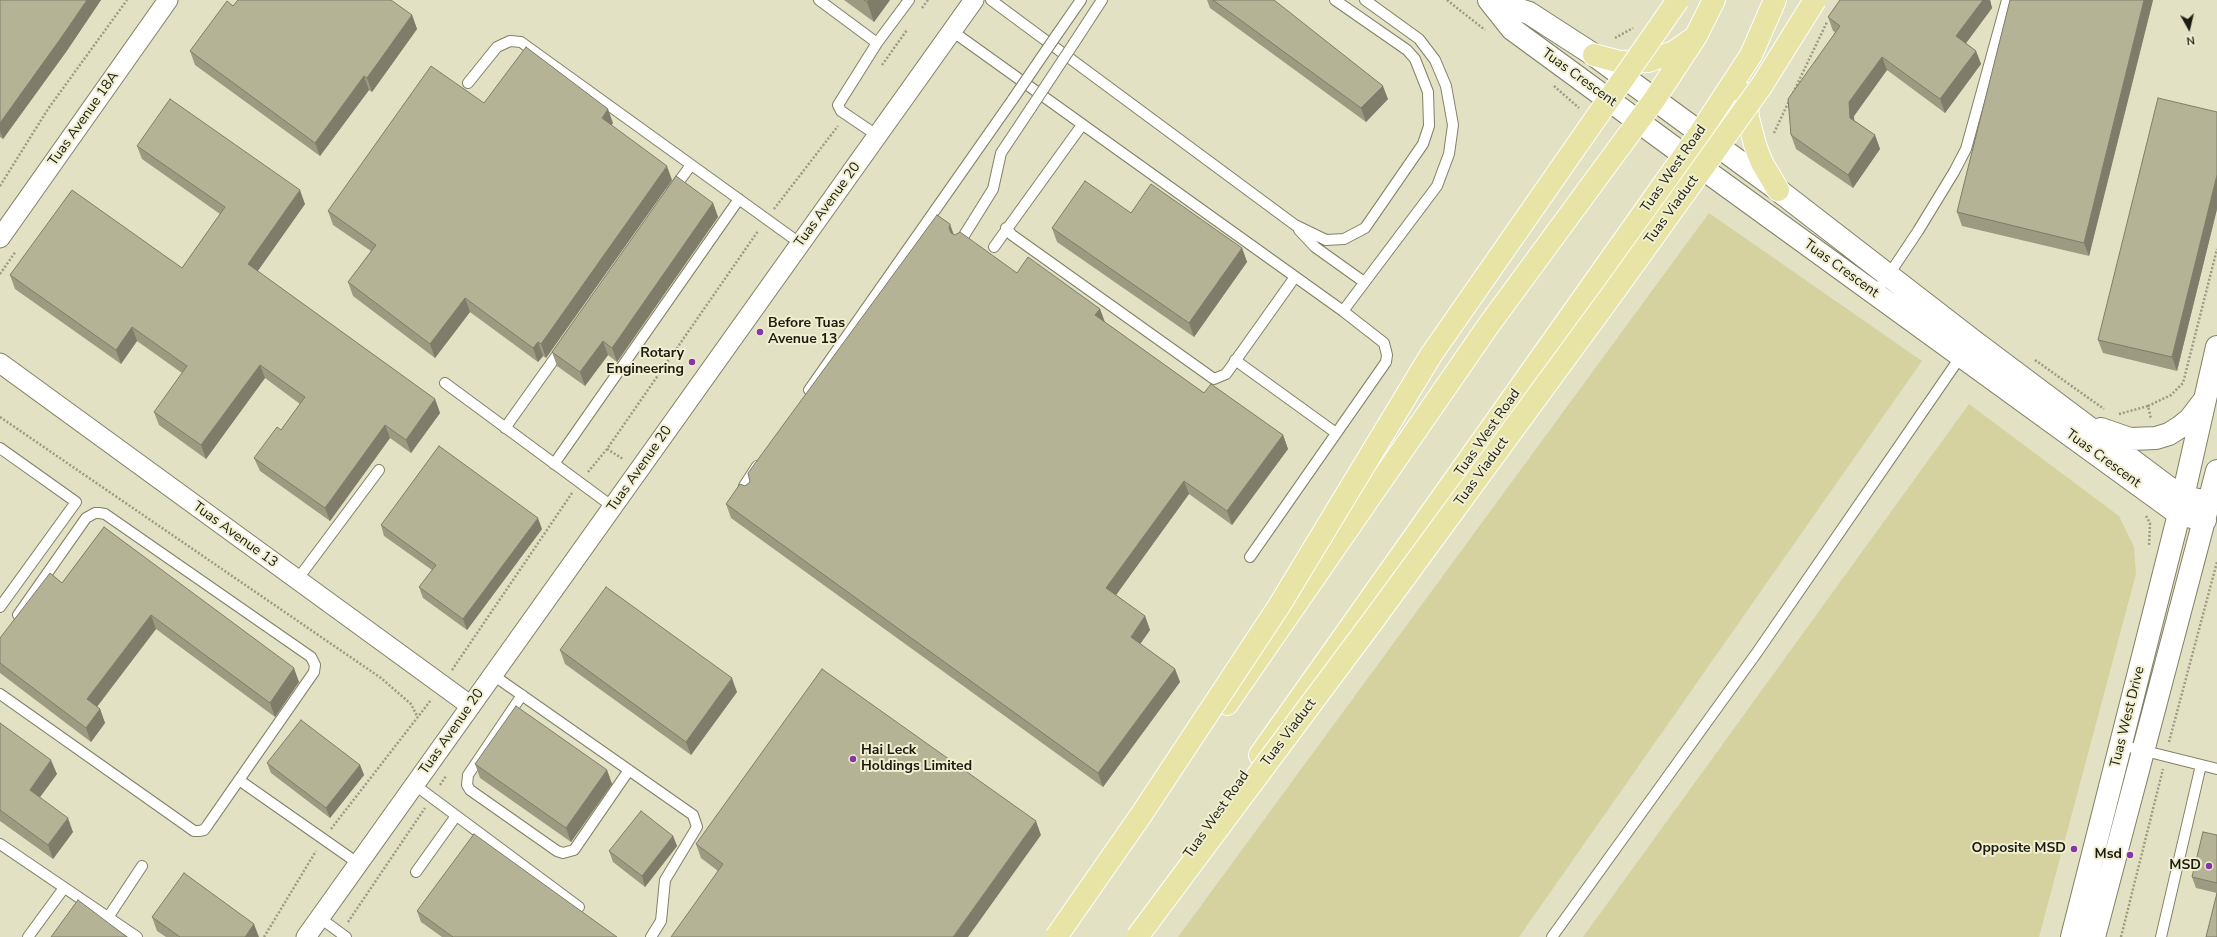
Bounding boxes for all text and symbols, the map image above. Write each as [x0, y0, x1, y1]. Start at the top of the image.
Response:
north arrow [2169, 8, 2209, 48]
text: N [2186, 32, 2196, 48]
street label: Tuas Crescent [1538, 45, 1620, 111]
street label: Tuas Avenue 18A [45, 69, 123, 169]
street label: Tuas West Road [1638, 122, 1710, 216]
street label: Tuas Avenue 20 [792, 159, 864, 251]
street label: Tuas Viaduct [1641, 172, 1703, 248]
street label: Tuas Crescent [1800, 236, 1882, 302]
place label: Before Tuas Avenue 13 [768, 316, 845, 348]
marker: Before Tuas Avenue 13 [755, 327, 765, 337]
place label: Rotary Engineering [606, 346, 684, 378]
marker: Rotary Engineering [687, 357, 697, 367]
street label: Tuas West Road [1452, 386, 1524, 480]
street label: Tuas Avenue 20 [604, 423, 676, 515]
street label: Tuas Crescent [2062, 426, 2144, 492]
street label: Tuas Viaduct [1451, 434, 1513, 510]
street label: Tuas Avenue 13 [189, 499, 281, 571]
street label: Tuas West Drive [2107, 665, 2149, 769]
street label: Tuas Avenue 20 [416, 686, 488, 778]
street label: Tuas Viaduct [1258, 696, 1320, 770]
place label: Hai Leck Holdings Limited [861, 743, 972, 776]
marker: Hai Leck Holdings Limited [848, 754, 858, 764]
street label: Tuas West Road [1181, 768, 1253, 862]
place label: Opposite MSD [1971, 841, 2066, 857]
marker: Opposite MSD [2069, 844, 2079, 854]
place label: Msd [2095, 847, 2122, 863]
marker: Msd [2125, 850, 2135, 860]
place label: MSD [2169, 858, 2201, 874]
marker: MSD [2204, 861, 2214, 871]

